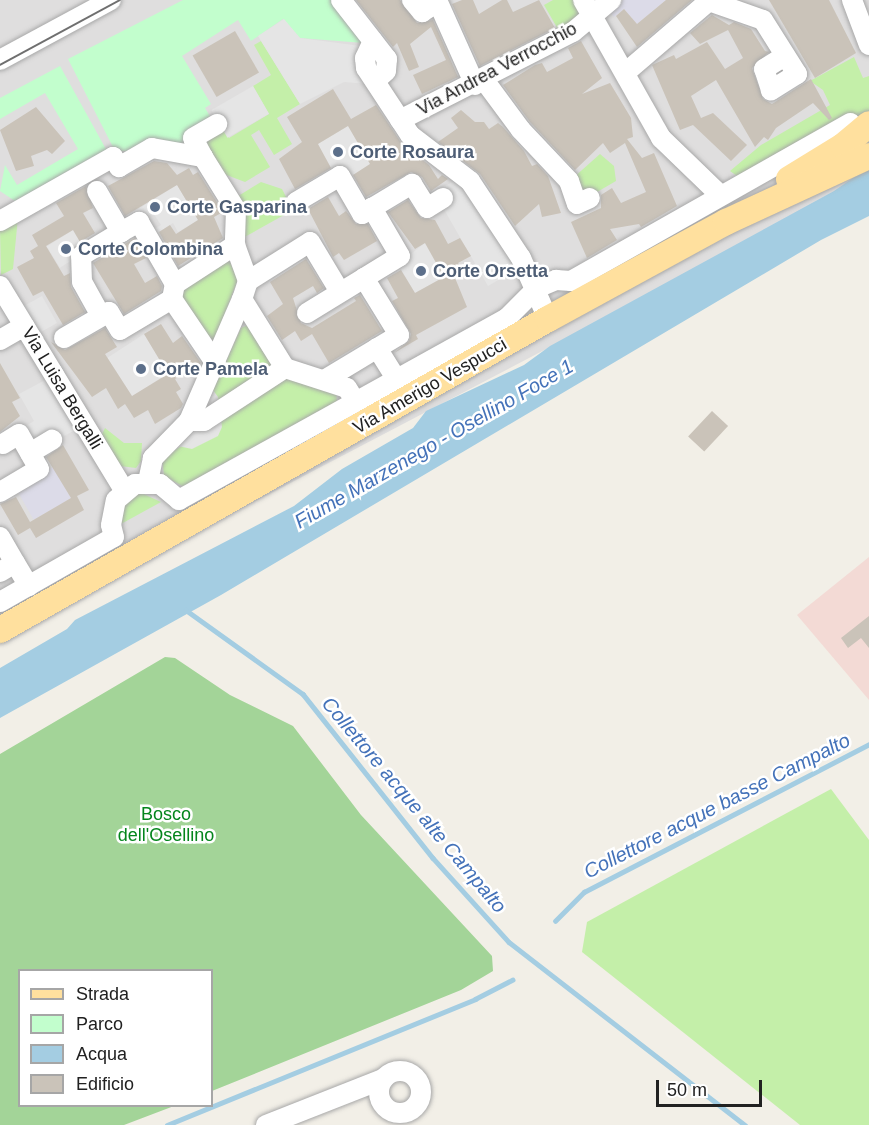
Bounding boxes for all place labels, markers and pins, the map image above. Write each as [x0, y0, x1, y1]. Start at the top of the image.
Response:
place label: Corte Rosaura [350, 141, 474, 163]
marker: Corte Rosaura [331, 145, 345, 159]
place label: Corte Gasparina [167, 196, 307, 218]
marker: Corte Gasparina [148, 200, 162, 214]
place label: Corte Colombina [78, 238, 223, 260]
marker: Corte Colombina [59, 242, 73, 256]
place label: Corte Orsetta [433, 260, 548, 282]
marker: Corte Orsetta [414, 264, 428, 278]
place label: Corte Pamela [153, 358, 268, 380]
marker: Corte Pamela [134, 362, 148, 376]

